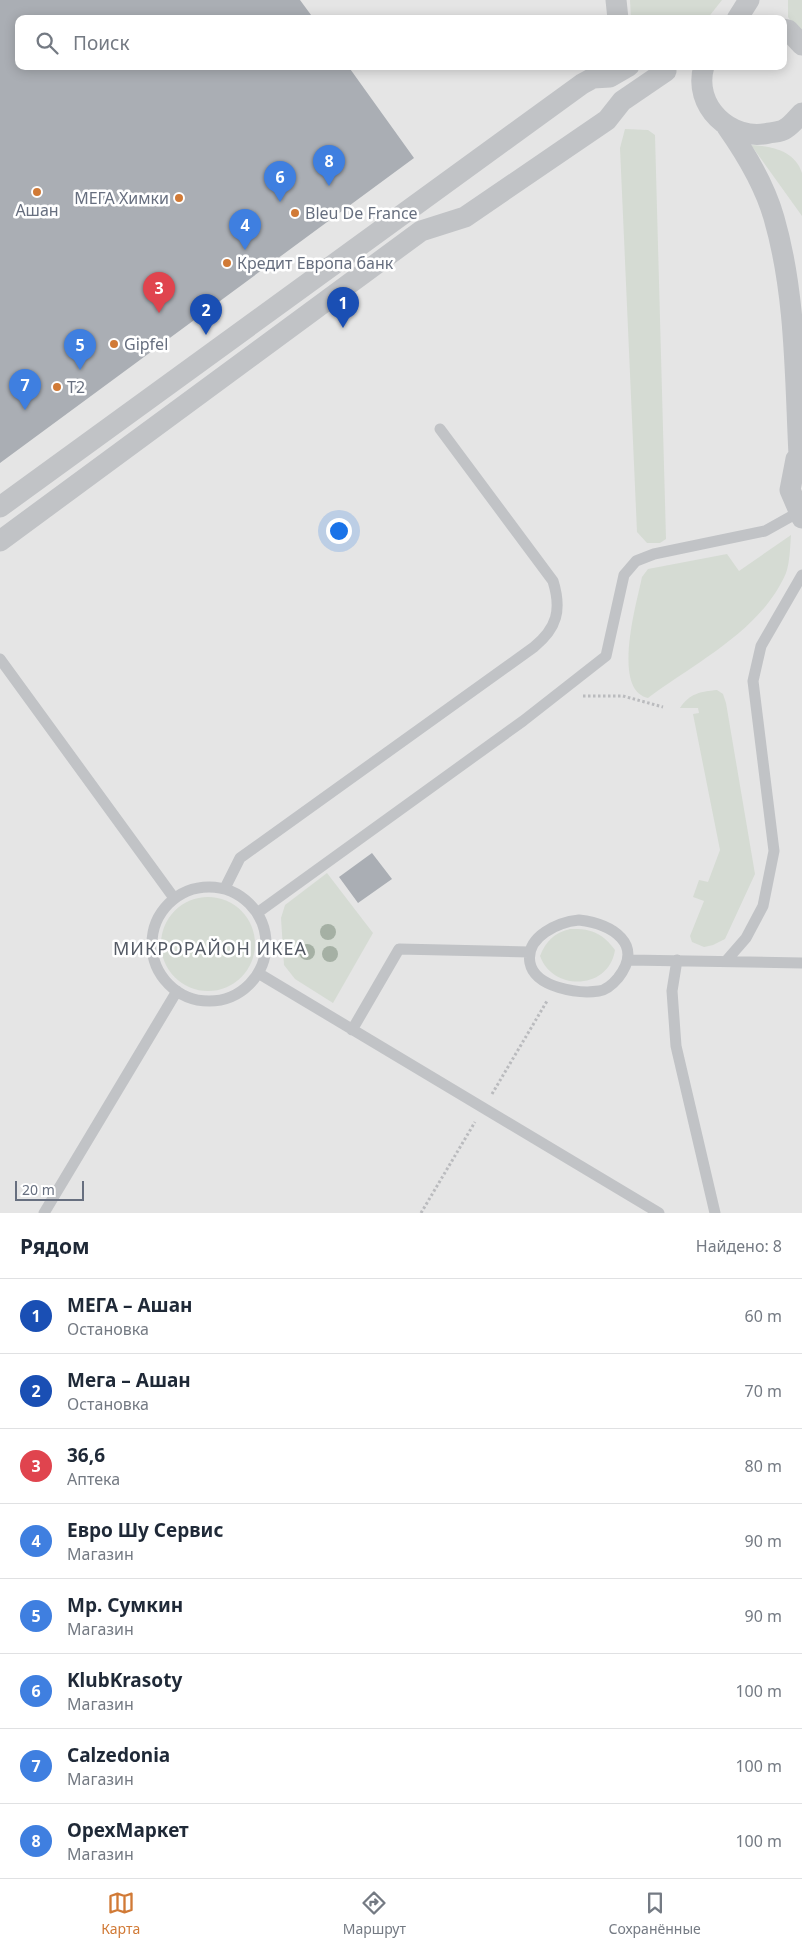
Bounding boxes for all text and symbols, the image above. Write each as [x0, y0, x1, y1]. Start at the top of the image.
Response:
search box [15, 15, 787, 70]
icon: search [33, 29, 61, 57]
text: Поиск [73, 30, 129, 56]
pin: 8 [313, 145, 345, 186]
pin: 6 [264, 161, 296, 202]
marker: Ашан [31, 186, 43, 198]
place label: МЕГА Химки [74, 187, 169, 209]
marker: МЕГА Химки [173, 192, 185, 204]
place label: Ашан [15, 199, 59, 221]
place label: Bleu De France [305, 202, 418, 224]
marker: Bleu De France [289, 207, 301, 219]
pin: 4 [229, 209, 261, 250]
place label: Кредит Европа банк [237, 252, 394, 274]
marker: Кредит Европа банк [221, 257, 233, 269]
pin: 3 [143, 272, 175, 313]
pin: 1 [327, 287, 359, 328]
pin: 2 [190, 294, 222, 335]
pin: 5 [64, 329, 96, 370]
place label: Gipfel [124, 333, 168, 355]
marker: Gipfel [108, 338, 120, 350]
pin: 7 [9, 369, 41, 410]
place label: T2 [67, 376, 85, 398]
marker: T2 [51, 381, 63, 393]
your location [326, 518, 352, 544]
district label: МИКРОРАЙОН ИКЕА [113, 936, 307, 960]
scale bar [15, 1178, 84, 1201]
text: 20 m [22, 1180, 55, 1199]
text: Рядом [20, 1232, 90, 1260]
text: Найдено: 8 [696, 1235, 782, 1257]
text: МЕГА – Ашан [67, 1292, 193, 1318]
text: 1 [31, 1305, 41, 1327]
text: 60 m [745, 1305, 782, 1327]
text: Остановка [67, 1318, 149, 1340]
text: Мега – Ашан [67, 1367, 191, 1393]
text: 2 [31, 1380, 41, 1402]
text: 70 m [745, 1380, 782, 1402]
text: Остановка [67, 1393, 149, 1415]
text: 36,6 [67, 1442, 105, 1468]
text: 3 [31, 1455, 41, 1477]
text: 80 m [745, 1455, 782, 1477]
text: Аптека [67, 1468, 120, 1490]
text: Евро Шу Сервис [67, 1517, 223, 1543]
text: 4 [31, 1530, 41, 1552]
text: 90 m [745, 1530, 782, 1552]
text: Магазин [67, 1543, 134, 1565]
text: Мр. Сумкин [67, 1592, 183, 1618]
text: 5 [31, 1605, 41, 1627]
text: 90 m [745, 1605, 782, 1627]
text: Магазин [67, 1618, 134, 1640]
text: KlubKrasoty [67, 1667, 182, 1693]
text: 6 [31, 1680, 41, 1702]
text: 100 m [735, 1680, 782, 1702]
text: Магазин [67, 1693, 134, 1715]
text: Calzedonia [67, 1742, 170, 1768]
text: 7 [31, 1755, 41, 1777]
text: 100 m [735, 1755, 782, 1777]
text: Магазин [67, 1768, 134, 1790]
text: ОрехМаркет [67, 1817, 189, 1843]
text: 8 [31, 1830, 41, 1852]
text: 100 m [735, 1830, 782, 1852]
text: Магазин [67, 1843, 134, 1865]
tab: Карта [101, 1889, 140, 1938]
tab: Маршрут [343, 1889, 406, 1938]
tab: Сохранённые [608, 1889, 701, 1938]

